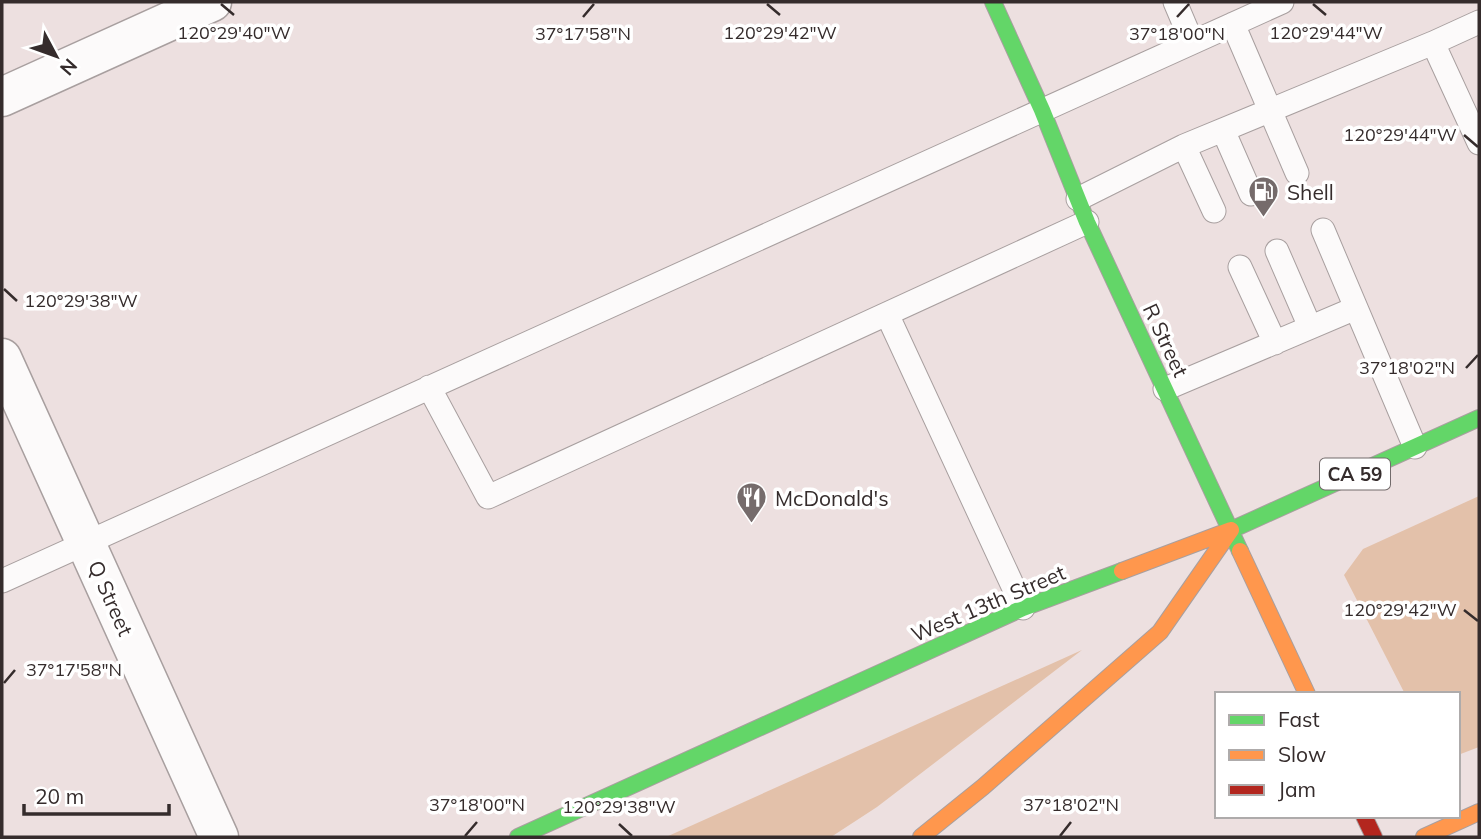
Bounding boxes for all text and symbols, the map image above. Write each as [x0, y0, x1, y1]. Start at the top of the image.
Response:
north arrow [21, 21, 91, 91]
text: 120°29'40"W [177, 21, 291, 44]
text: 120°29'42"W [723, 21, 837, 44]
text: 120°29'44"W [1269, 21, 1383, 44]
text: 37°17'58"N [535, 22, 631, 45]
text: 37°18'00"N [1129, 22, 1225, 45]
text: N [55, 54, 83, 80]
text: 120°29'44"W [1343, 123, 1457, 146]
fuel station icon: Shell [1247, 175, 1281, 219]
place label: Shell [1287, 179, 1334, 205]
text: 120°29'38"W [24, 289, 138, 312]
street label: R Street [1138, 299, 1194, 381]
text: 37°18'02"N [1359, 356, 1455, 379]
road number: CA 59 [1320, 458, 1390, 489]
restaurant icon: McDonald's [735, 481, 769, 525]
place label: McDonald's [775, 485, 889, 511]
street label: Q Street [83, 556, 139, 640]
street label: West 13th Street [907, 559, 1069, 647]
text: 120°29'42"W [1343, 598, 1457, 621]
text: 37°17'58"N [26, 658, 122, 681]
legend [1215, 692, 1460, 818]
text: Fast [1278, 706, 1320, 732]
text: Slow [1278, 741, 1326, 767]
scale bar [24, 772, 170, 816]
text: Jam [1278, 776, 1316, 802]
text: 20 m [35, 783, 84, 809]
text: 37°18'00"N [429, 793, 525, 816]
text: 37°18'02"N [1023, 793, 1119, 816]
text: 120°29'38"W [562, 795, 676, 818]

